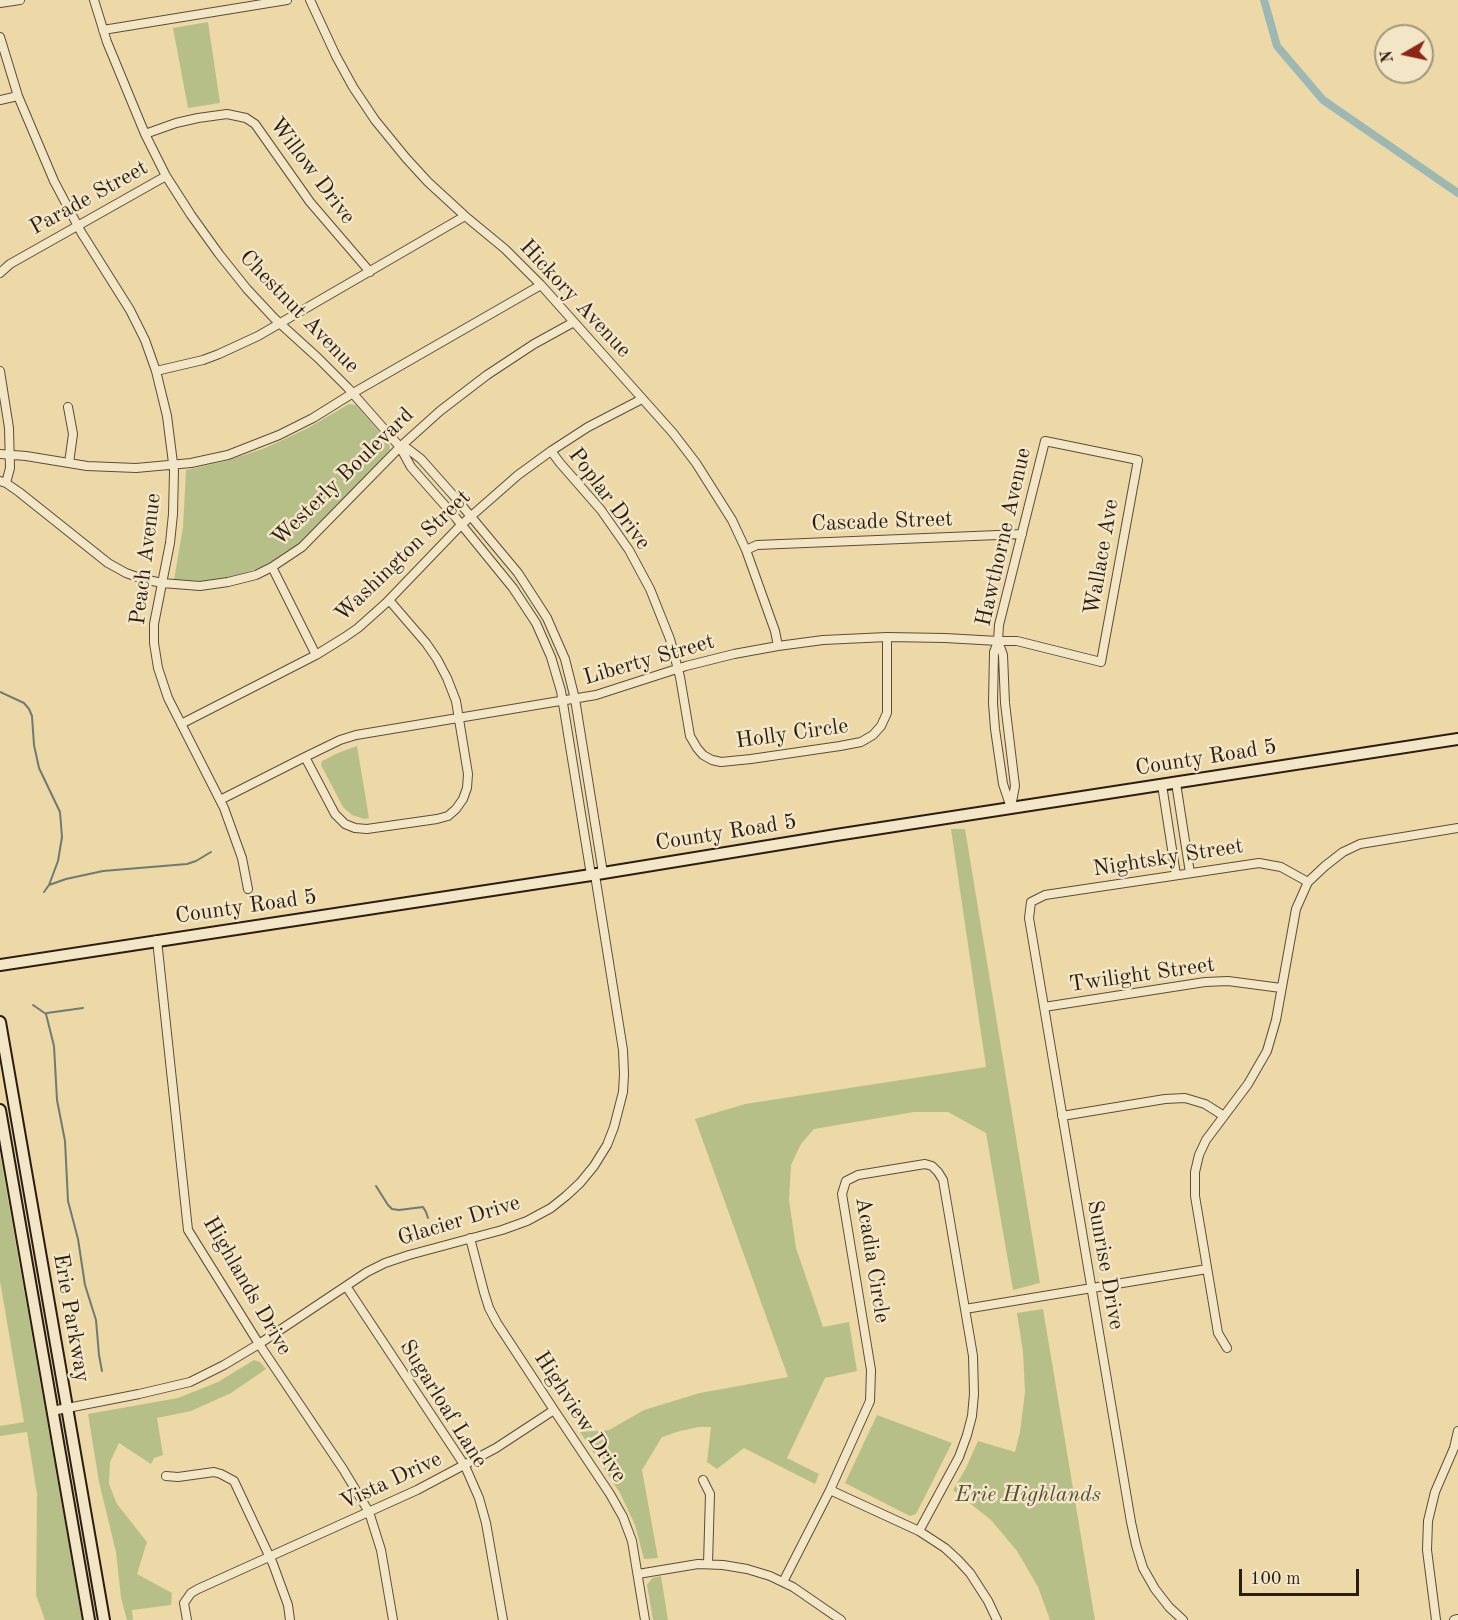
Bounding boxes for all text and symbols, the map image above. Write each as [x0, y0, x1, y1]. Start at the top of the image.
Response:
north arrow [1374, 24, 1434, 84]
text: N [1379, 49, 1397, 64]
street label: Willow Drive [263, 112, 361, 230]
street label: Parade Street [25, 155, 153, 241]
street label: Hickory Avenue [514, 234, 636, 364]
street label: Chestnut Avenue [233, 245, 365, 379]
street label: Westerly Boulevard [266, 402, 420, 552]
street label: Poplar Drive [562, 443, 656, 555]
street label: Hawthorne Avenue [971, 445, 1037, 629]
street label: Washington Street [330, 484, 476, 628]
street label: Peach Avenue [125, 492, 167, 626]
street label: Wallace Ave [1079, 497, 1125, 617]
street label: Cascade Street [811, 506, 953, 538]
street label: Liberty Street [581, 629, 717, 691]
street label: Holly Circle [734, 713, 850, 755]
street label: County Road 5 [1133, 734, 1279, 782]
street label: County Road 5 [653, 809, 799, 857]
street label: Nightsky Street [1091, 833, 1245, 883]
street label: County Road 5 [173, 884, 319, 930]
street label: Twilight Street [1068, 952, 1216, 998]
street label: Glacier Drive [395, 1190, 523, 1252]
street label: Acadia Circle [849, 1195, 895, 1325]
street label: Sunrise Drive [1081, 1198, 1129, 1332]
street label: Highlands Drive [197, 1212, 297, 1360]
street label: Erie Parkway [47, 1252, 95, 1384]
street label: Sugarloaf Lane [393, 1335, 493, 1473]
street label: Highview Drive [528, 1347, 632, 1487]
street label: Vista Drive [336, 1446, 446, 1516]
park label: Erie Highlands [955, 1482, 1101, 1508]
scale bar [1242, 1557, 1362, 1595]
text: 100 m [1250, 1570, 1301, 1588]

